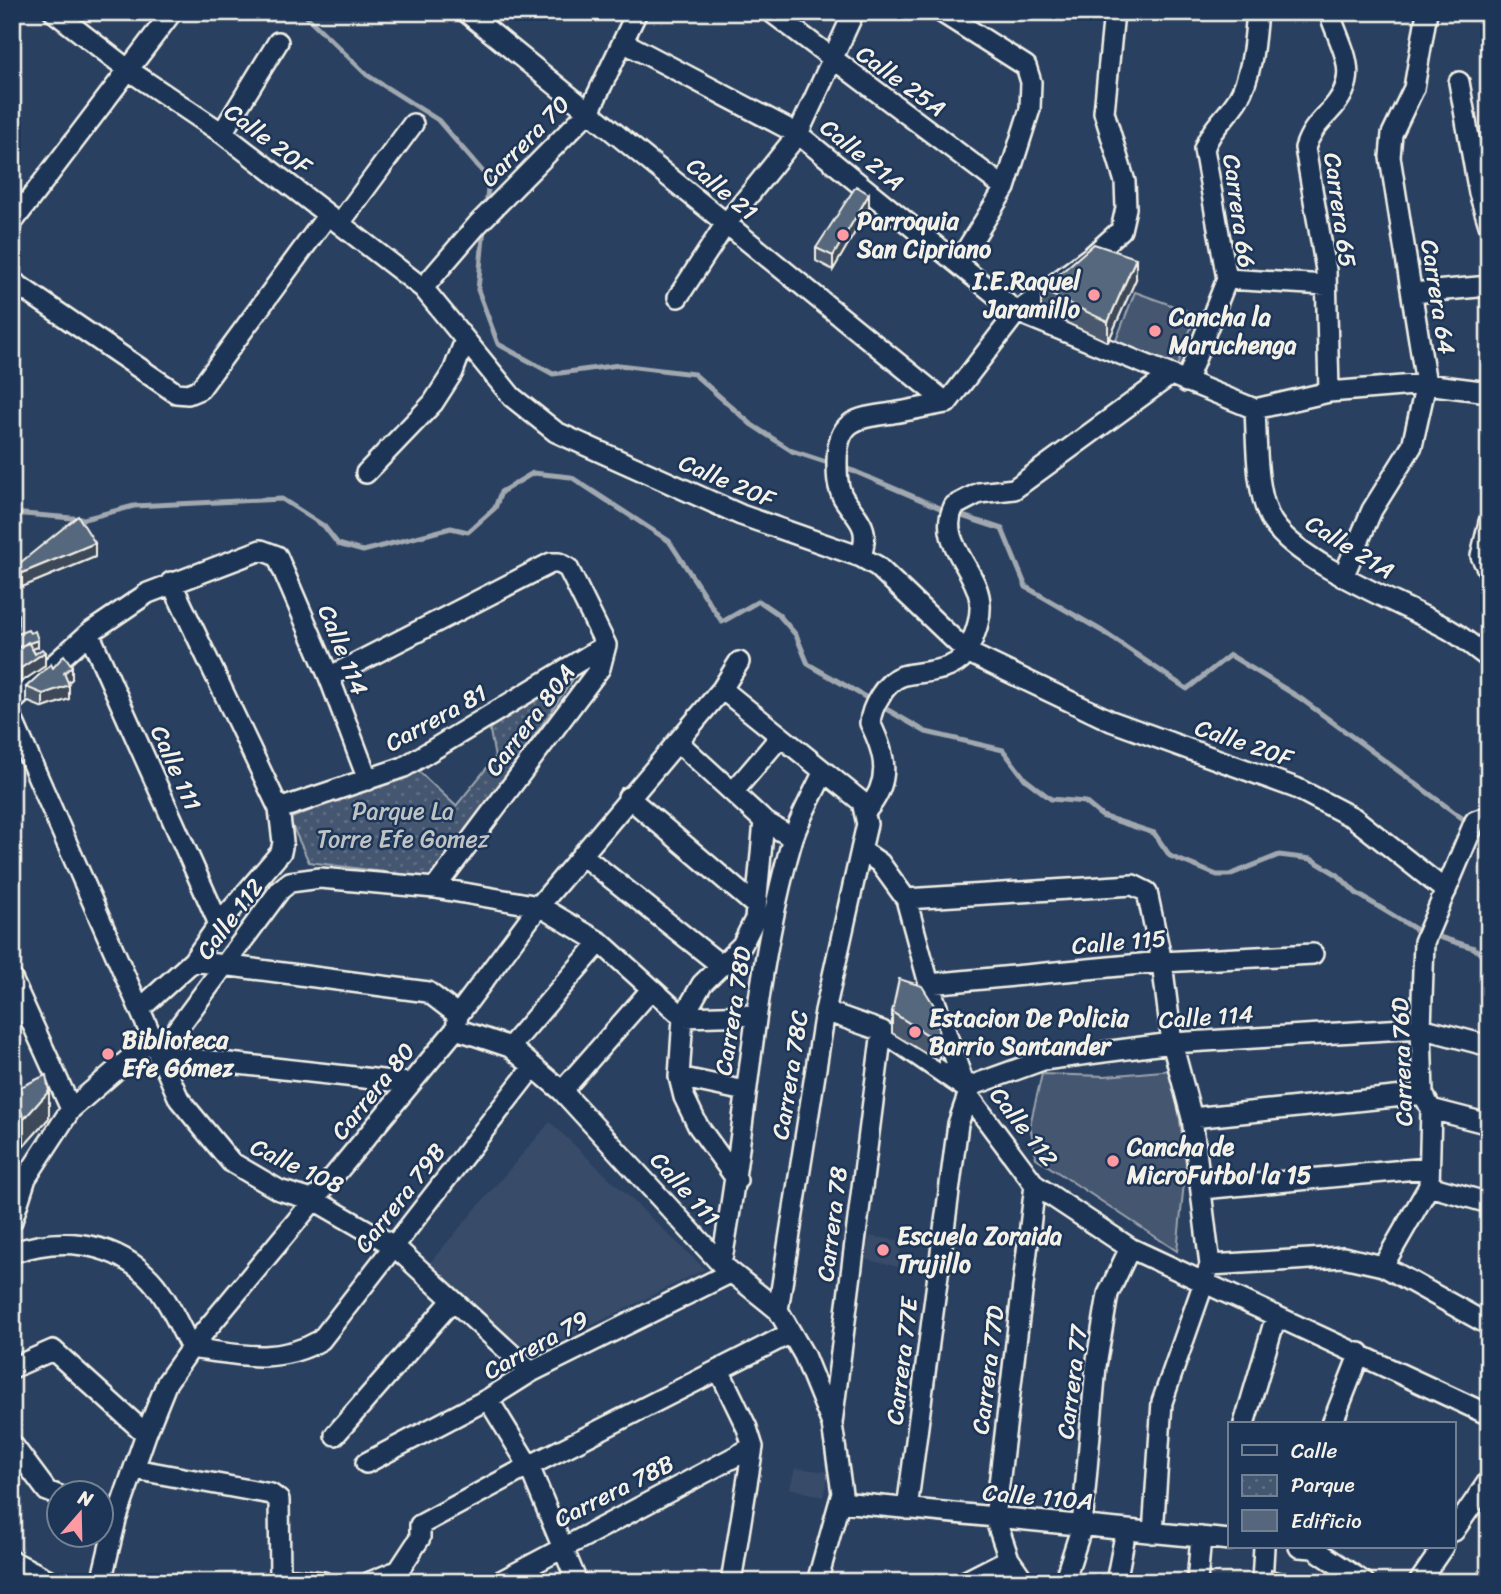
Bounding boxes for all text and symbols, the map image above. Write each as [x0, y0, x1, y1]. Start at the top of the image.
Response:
street label: Calle 25A [847, 34, 955, 128]
street label: Carrera 70 [470, 85, 580, 197]
street label: Calle 20F [215, 92, 322, 187]
street label: Calle 21A [810, 107, 914, 203]
street label: Calle 21 [677, 146, 767, 232]
street label: Carrera 65 [1311, 150, 1369, 270]
street label: Carrera 66 [1210, 151, 1268, 271]
place label: Parroquia San Cipriano [856, 200, 992, 270]
marker: Parroquia San Cipriano [835, 227, 851, 243]
street label: Carrera 64 [1408, 237, 1468, 357]
place label: I.E.Raquel Jaramillo [971, 260, 1081, 330]
marker: I.E.Raquel Jaramillo [1086, 287, 1102, 303]
place label: Cancha la Maruchenga [1168, 296, 1297, 366]
marker: Cancha la Maruchenga [1147, 323, 1163, 339]
street label: Calle 20F [672, 442, 783, 520]
street label: Calle 21A [1297, 503, 1403, 591]
street label: Calle 114 [306, 598, 380, 702]
street label: Carrera 80A [473, 654, 587, 786]
street label: Carrera 81 [377, 672, 495, 764]
street label: Calle 20F [1189, 707, 1300, 780]
street label: Calle 111 [138, 718, 214, 818]
park label: Parque La Torre Efe Gomez [317, 790, 490, 860]
street label: Calle 112 [185, 869, 275, 969]
street label: Calle 115 [1070, 917, 1168, 967]
street label: Carrera 78D [702, 943, 764, 1078]
street label: Calle 114 [1157, 993, 1255, 1041]
street label: Carrera 76D [1379, 996, 1425, 1127]
place label: Estacion De Policia Barrio Santander [929, 997, 1130, 1067]
street label: Carrera 78C [759, 1007, 821, 1143]
place label: Biblioteca Efe Gómez [122, 1019, 234, 1089]
marker: Estacion De Policia Barrio Santander [907, 1024, 923, 1040]
street label: Carrera 80 [320, 1032, 426, 1150]
marker: Biblioteca Efe Gómez [100, 1046, 116, 1062]
street label: Calle 112 [979, 1077, 1069, 1177]
street label: Calle 108 [243, 1126, 351, 1206]
place label: Cancha de MicroFutbol la 15 [1126, 1126, 1312, 1196]
street label: Carrera 79B [343, 1134, 457, 1262]
street label: Calle 111 [639, 1141, 731, 1237]
marker: Cancha de MicroFutbol la 15 [1105, 1153, 1121, 1169]
street label: Carrera 78 [804, 1164, 860, 1284]
place label: Escuela Zoraida Trujillo [897, 1215, 1062, 1285]
marker: Escuela Zoraida Trujillo [875, 1242, 891, 1258]
street label: Carrera 77E [873, 1293, 931, 1427]
street label: Carrera 79 [475, 1299, 597, 1391]
street label: Carrera 77D [959, 1303, 1017, 1437]
street label: Carrera 77 [1044, 1321, 1100, 1441]
legend [1228, 1422, 1456, 1548]
text: Calle [1291, 1432, 1338, 1470]
street label: Carrera 78B [546, 1443, 682, 1539]
text: Parque [1291, 1466, 1355, 1504]
street label: Calle 110A [981, 1471, 1095, 1523]
north arrow [46, 1478, 116, 1548]
text: N [73, 1480, 98, 1517]
text: Edificio [1291, 1502, 1362, 1540]

